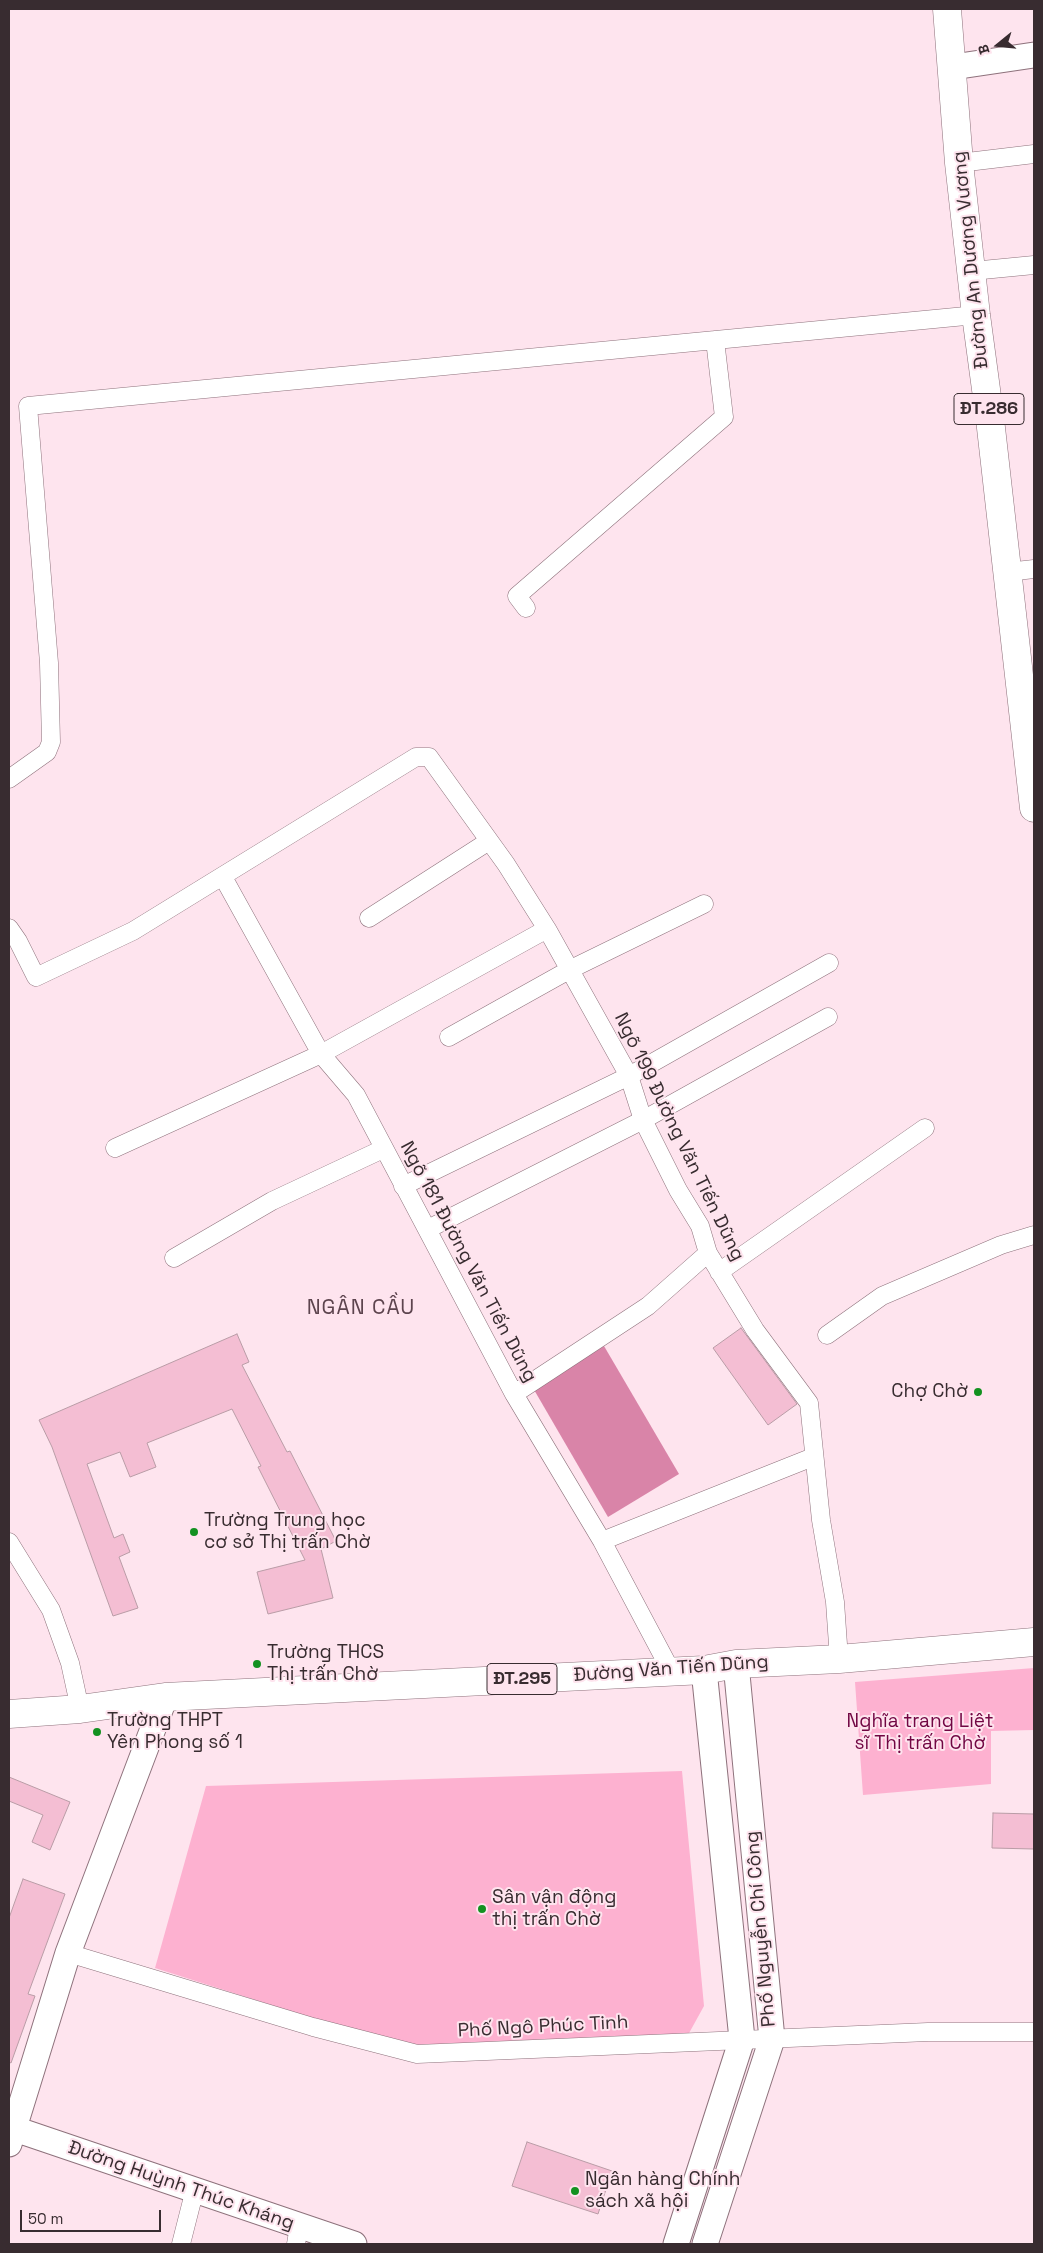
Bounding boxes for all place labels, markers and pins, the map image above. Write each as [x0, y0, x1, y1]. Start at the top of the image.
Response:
place label: Chợ Chờ [891, 1381, 968, 1403]
marker: Chợ Chờ [972, 1386, 984, 1398]
place label: Trường Trung học cơ sở Thị trấn Chờ [204, 1510, 370, 1554]
marker: Trường Trung học cơ sở Thị trấn Chờ [188, 1526, 200, 1538]
place label: Trường THCS Thị trấn Chờ [267, 1642, 384, 1686]
marker: Trường THCS Thị trấn Chờ [251, 1658, 263, 1670]
place label: Trường THPT Yên Phong số 1 [107, 1710, 243, 1754]
marker: Trường THPT Yên Phong số 1 [91, 1726, 103, 1738]
place label: Sân vận động thị trấn Chờ [492, 1887, 616, 1931]
marker: Sân vận động thị trấn Chờ [476, 1903, 488, 1915]
place label: Ngân hàng Chính sách xã hội [585, 2169, 740, 2213]
marker: Ngân hàng Chính sách xã hội [569, 2185, 581, 2197]

